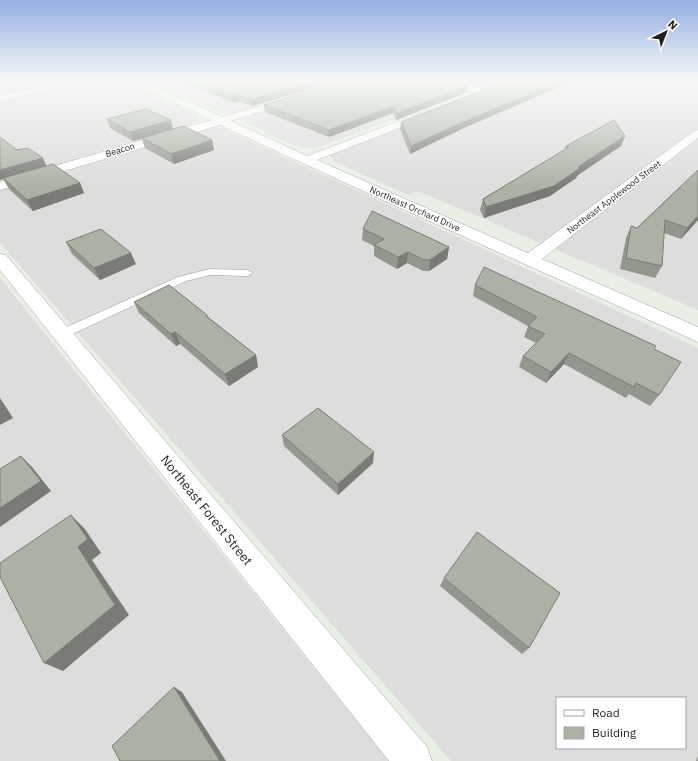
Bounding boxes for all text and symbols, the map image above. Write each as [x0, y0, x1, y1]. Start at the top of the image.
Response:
north arrow [646, 12, 686, 52]
text: N [665, 17, 681, 33]
street label: Beacon [104, 140, 136, 159]
street label: Northeast Applewood Street [565, 158, 663, 236]
street label: Northeast Orchard Drive [368, 184, 462, 234]
street label: Northeast Forest Street [157, 452, 256, 569]
legend [556, 697, 686, 749]
text: Road [592, 705, 620, 720]
text: Building [592, 725, 637, 740]

